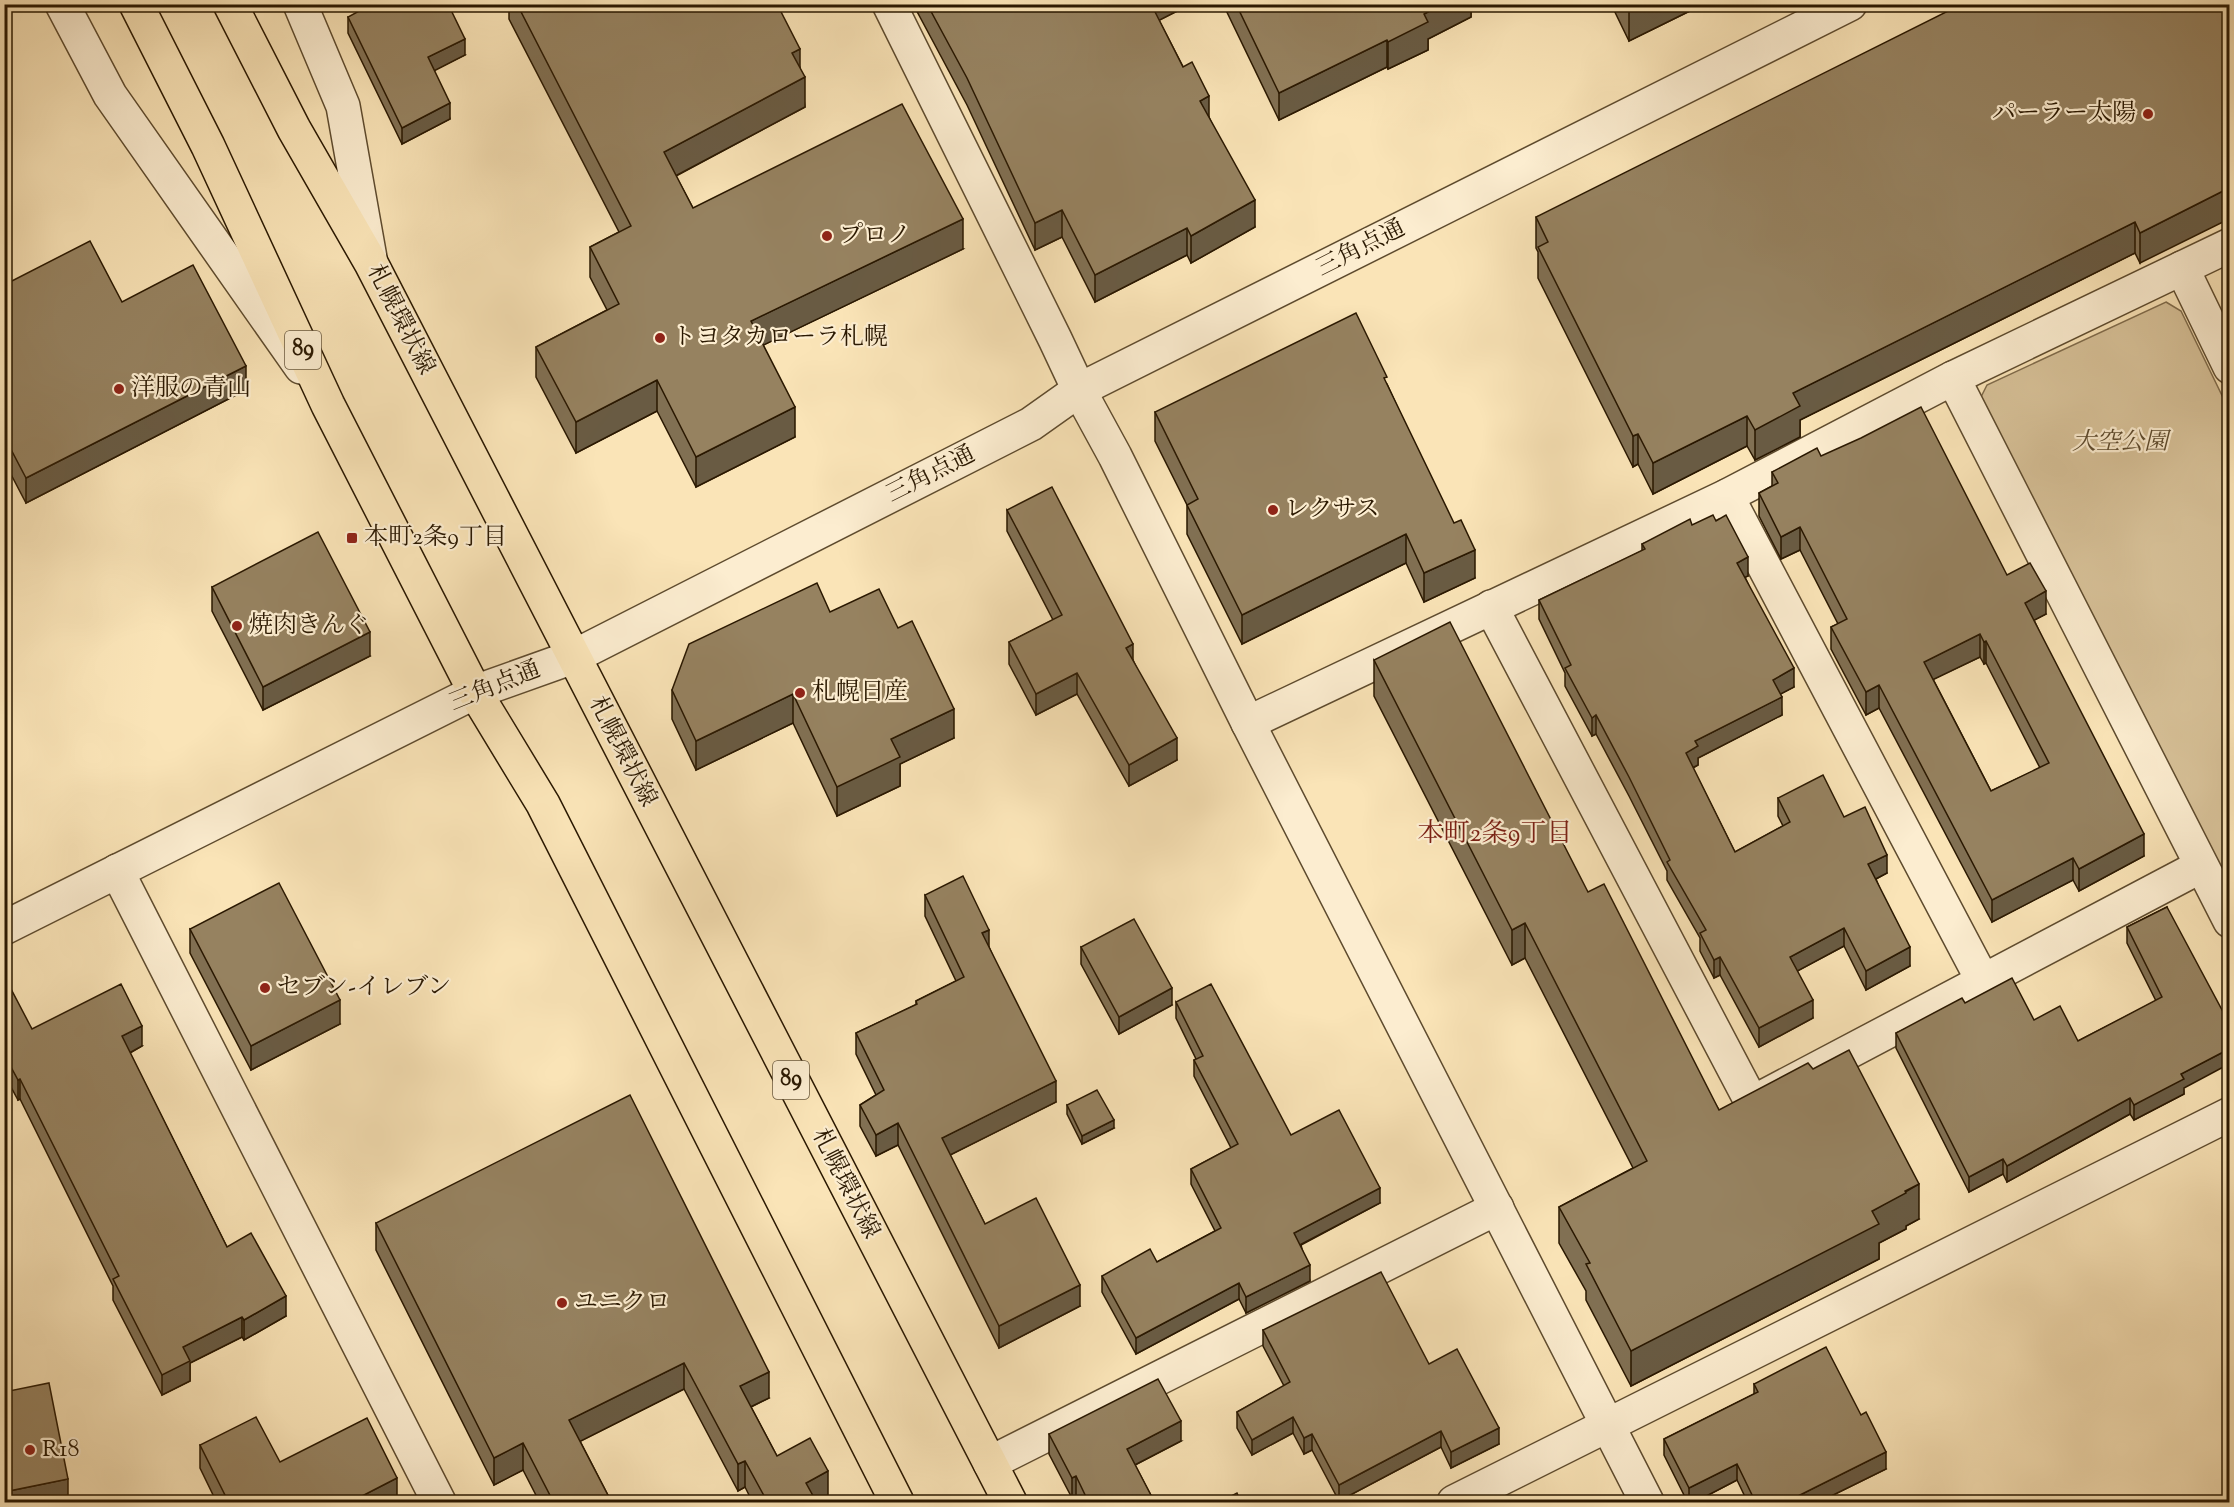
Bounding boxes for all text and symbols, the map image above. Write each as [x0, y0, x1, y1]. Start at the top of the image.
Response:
place label: パーラー太陽 [1992, 97, 2136, 131]
marker: パーラー太陽 [2141, 107, 2155, 121]
street label: 三角点通 [1311, 212, 1411, 286]
place label: プロノ [839, 219, 911, 253]
marker: プロノ [820, 229, 834, 243]
street label: 札幌環状線 [358, 259, 442, 381]
place label: トヨタカローラ札幌 [672, 321, 888, 355]
road number: 89 [285, 331, 321, 369]
marker: トヨタカローラ札幌 [653, 331, 667, 345]
place label: 洋服の青山 [131, 372, 251, 406]
marker: 洋服の青山 [112, 382, 126, 396]
park label: 大空公園 [2072, 426, 2172, 460]
street label: 三角点通 [881, 438, 981, 512]
place label: レクサス [1285, 493, 1380, 527]
marker: レクサス [1266, 503, 1280, 517]
place label: 本町2条9丁目 [364, 521, 507, 555]
marker: 本町2条9丁目 [345, 531, 359, 545]
place label: 焼肉きんぐ [249, 609, 369, 643]
marker: 焼肉きんぐ [230, 619, 244, 633]
street label: 三角点通 [444, 653, 546, 721]
place label: 札幌日産 [812, 676, 908, 710]
marker: 札幌日産 [793, 686, 807, 700]
street label: 札幌環状線 [580, 691, 664, 813]
district label: 本町2条9丁目 [1418, 816, 1572, 853]
place label: セブン-イレブン [277, 971, 451, 1005]
marker: セブン-イレブン [258, 981, 272, 995]
road number: 89 [773, 1061, 809, 1099]
street label: 札幌環状線 [803, 1123, 887, 1245]
place label: ユニクロ [574, 1286, 670, 1320]
marker: ユニクロ [555, 1296, 569, 1310]
place label: R18 [42, 1433, 79, 1467]
marker: R18 [23, 1443, 37, 1457]

